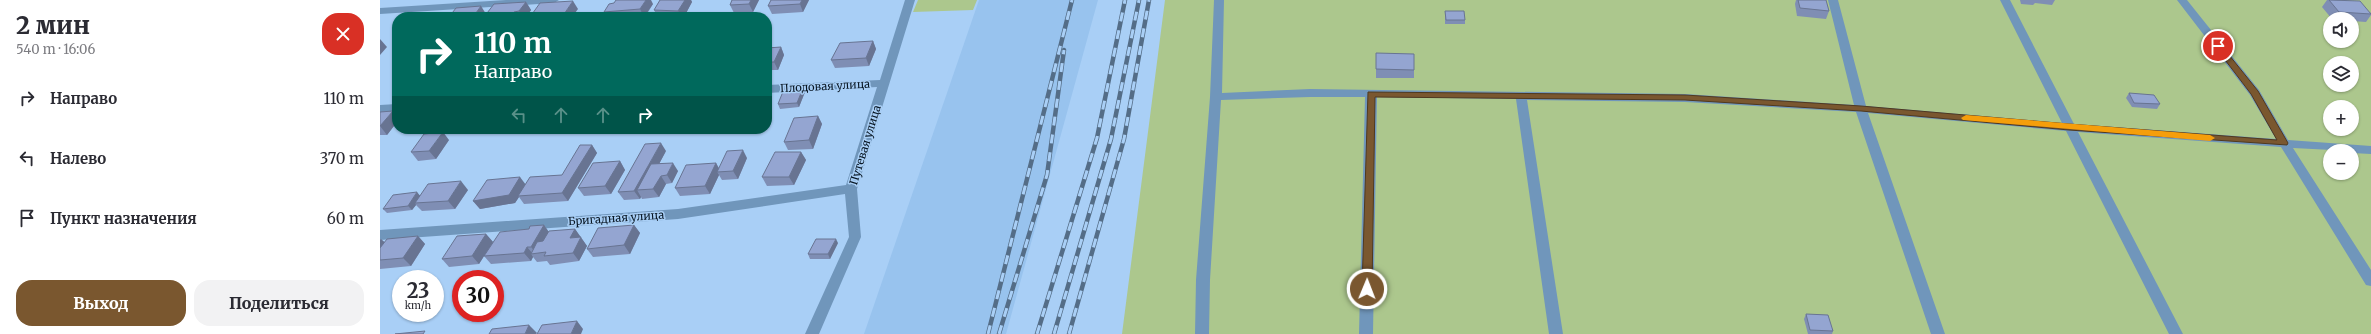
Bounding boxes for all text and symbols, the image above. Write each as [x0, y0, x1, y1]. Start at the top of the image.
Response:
text: 2 мин [16, 10, 90, 41]
map controls [2323, 12, 2359, 180]
button: sound [2323, 12, 2359, 48]
button: close [322, 13, 364, 55]
text: 110 m [474, 25, 551, 61]
icon: right [408, 28, 460, 80]
pin [2201, 29, 2235, 63]
icon: arrive [2207, 35, 2229, 57]
text: 540 m · 16:06 [16, 41, 95, 58]
button: layers [2323, 56, 2359, 92]
text: Направо [474, 60, 552, 83]
street label: Плодовая улица [780, 77, 870, 95]
icon: right [16, 87, 38, 109]
text: Направо [50, 89, 117, 108]
text: 110 m [323, 89, 364, 108]
button: + [2323, 100, 2359, 136]
street label: Путевая улица [846, 103, 884, 187]
icon: left [508, 104, 530, 126]
icon: ahead [550, 104, 572, 126]
icon: ahead [592, 104, 614, 126]
icon: right [634, 104, 656, 126]
button: − [2323, 144, 2359, 180]
icon: left [16, 147, 38, 169]
text: Налево [50, 149, 106, 168]
text: 370 m [320, 149, 364, 168]
icon: arrive [16, 207, 38, 229]
street label: Бригадная улица [567, 208, 665, 228]
text: Пункт назначения [50, 209, 197, 228]
text: 60 m [327, 209, 364, 228]
position arrow [1346, 268, 1388, 310]
speed limit sign: 30 [452, 270, 504, 322]
text: 23 [407, 278, 429, 303]
button: Выход [16, 280, 186, 326]
button: Поделиться [194, 280, 364, 326]
text: km/h [405, 299, 431, 312]

